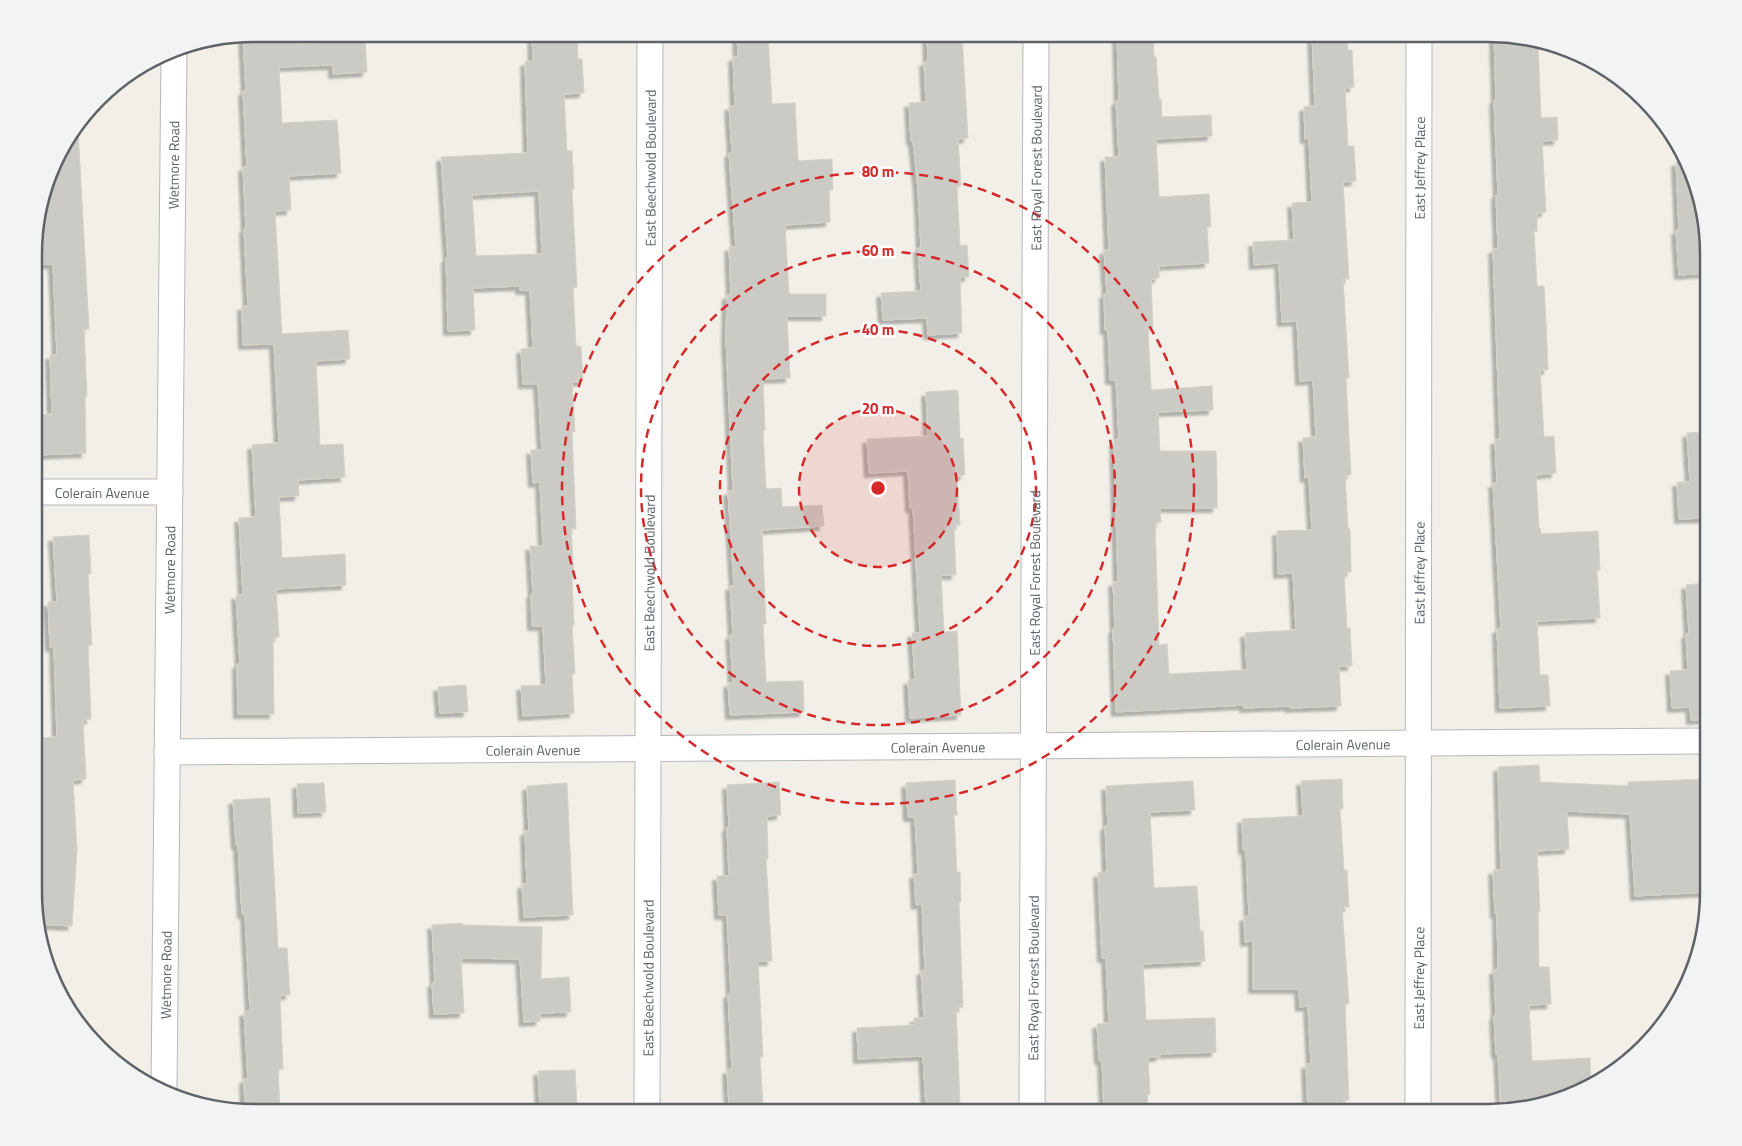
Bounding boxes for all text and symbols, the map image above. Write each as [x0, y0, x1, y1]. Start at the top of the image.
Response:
street label: East Royal Forest Boulevard [1025, 85, 1046, 251]
street label: East Beechwold Boulevard [639, 90, 660, 246]
street label: East Jeffrey Place [1408, 117, 1429, 219]
street label: Wetmore Road [162, 121, 184, 209]
text: 80 m [862, 160, 894, 183]
text: 60 m [862, 239, 894, 262]
text: 40 m [862, 318, 894, 341]
text: 20 m [862, 397, 894, 420]
centre of rings [869, 479, 887, 497]
street label: Colerain Avenue [55, 482, 149, 503]
street label: East Royal Forest Boulevard [1023, 490, 1045, 656]
street label: East Beechwold Boulevard [638, 495, 659, 651]
street label: East Jeffrey Place [1408, 522, 1429, 624]
street label: Wetmore Road [158, 526, 180, 614]
street label: Colerain Avenue [1296, 733, 1390, 754]
street label: Colerain Avenue [891, 736, 985, 757]
street label: Colerain Avenue [486, 739, 580, 760]
street label: East Royal Forest Boulevard [1022, 895, 1043, 1061]
street label: East Beechwold Boulevard [637, 900, 658, 1056]
street label: East Jeffrey Place [1408, 927, 1429, 1029]
street label: Wetmore Road [154, 931, 176, 1019]

